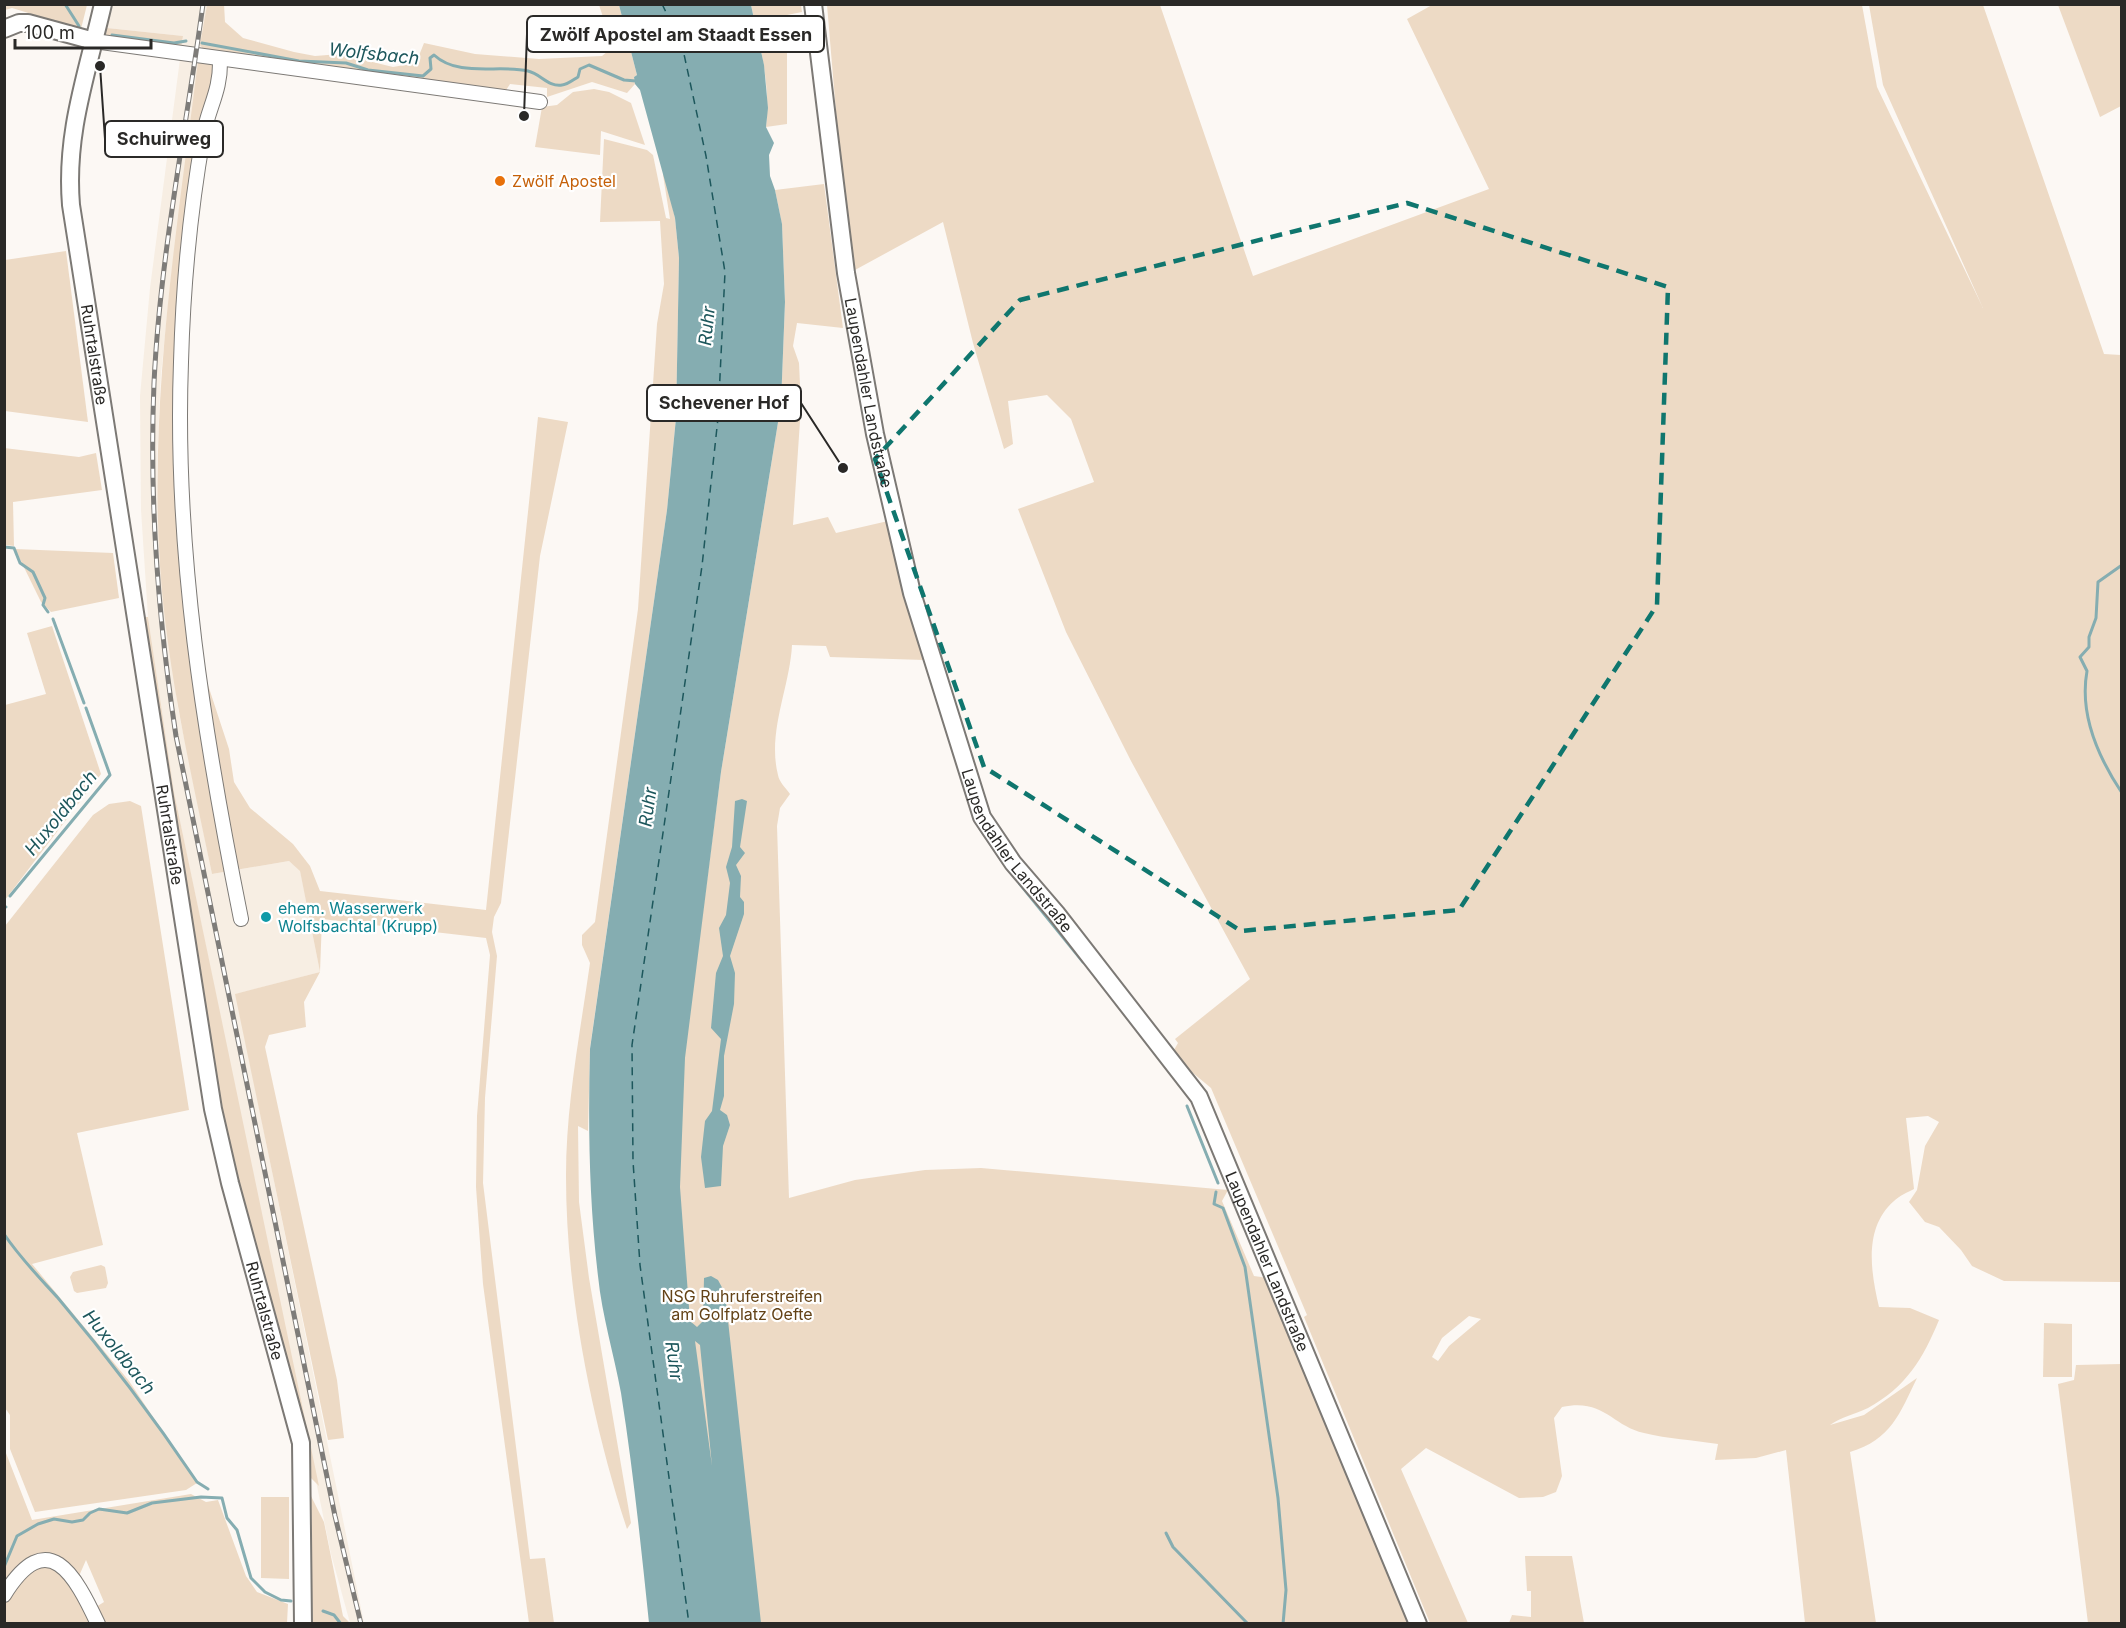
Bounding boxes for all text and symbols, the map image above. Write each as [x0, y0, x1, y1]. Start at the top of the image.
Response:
scale bar [15, 12, 152, 50]
callout: Zwölf Apostel am Staadt Essen [527, 16, 824, 52]
text: 100 m [24, 22, 75, 43]
text: Zwölf Apostel am Staadt Essen [540, 24, 812, 45]
water label: Wolfsbach [328, 38, 420, 69]
callout: Schuirweg [105, 121, 223, 157]
text: Schuirweg [117, 128, 211, 149]
place label: Zwölf Apostel [512, 171, 616, 191]
marker: Zwölf Apostel [493, 174, 507, 188]
street label: Laupendahler Landstraße [841, 296, 897, 490]
street label: Ruhrtalstraße [77, 303, 112, 406]
water label: Ruhr [694, 304, 719, 347]
callout: Schevener Hof [647, 385, 801, 421]
text: Schevener Hof [659, 392, 789, 413]
water label: Huxoldbach [20, 766, 101, 859]
street label: Laupendahler Landstraße [957, 766, 1077, 936]
street label: Ruhrtalstraße [152, 783, 188, 886]
water label: Ruhr [634, 785, 661, 828]
place label: ehem. Wasserwerk Wolfsbachtal (Krupp) [278, 898, 438, 936]
marker: ehem. Wasserwerk Wolfsbachtal (Krupp) [259, 910, 273, 924]
street label: Laupendahler Landstraße [1221, 1168, 1314, 1354]
street label: Ruhrtalstraße [242, 1259, 288, 1362]
park label: NSG Ruhruferstreifen am Golfplatz Oefte [661, 1286, 823, 1324]
water label: Huxoldbach [79, 1305, 160, 1398]
water label: Ruhr [661, 1340, 688, 1383]

